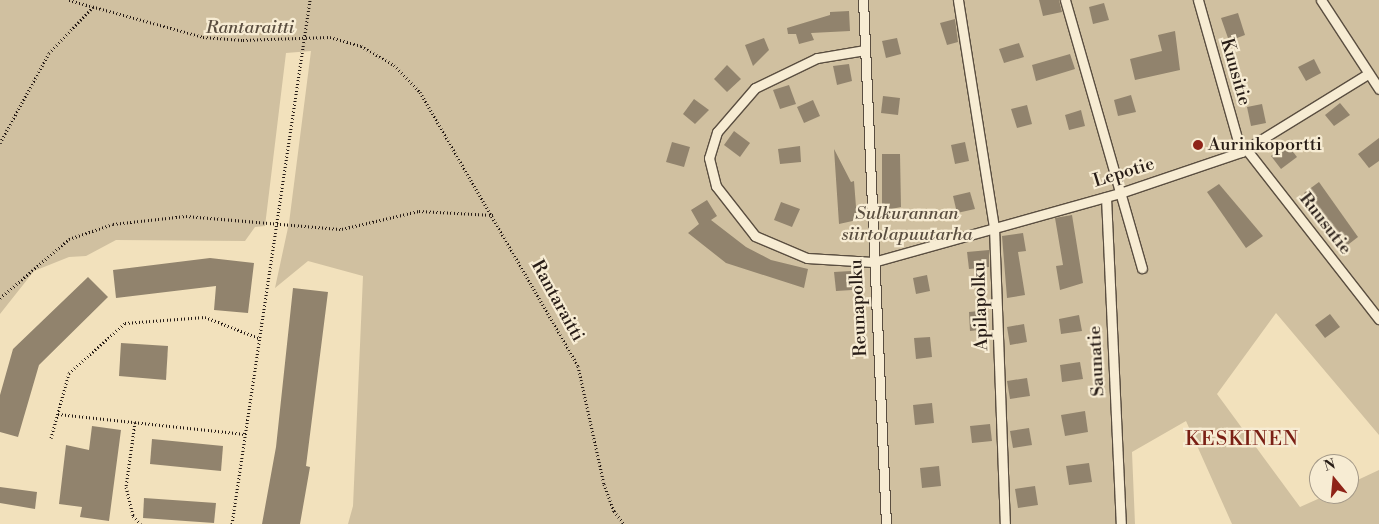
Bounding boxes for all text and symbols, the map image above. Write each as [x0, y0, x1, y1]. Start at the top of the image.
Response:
park label: Rantaraitti [206, 17, 294, 39]
street label: Kuusitie [1215, 36, 1255, 108]
place label: Aurinkoportti [1208, 134, 1322, 156]
marker: Aurinkoportti [1192, 139, 1204, 151]
street label: Lepotie [1091, 153, 1157, 193]
street label: Ruusutie [1294, 189, 1356, 259]
park label: Sulkurannan siirtolapuutarha [842, 204, 972, 246]
street label: Rantaraitti [526, 257, 588, 345]
street label: Reunapolku [846, 259, 872, 357]
street label: Apilapolku [969, 261, 993, 351]
street label: Saunatie [1084, 325, 1110, 397]
district label: KESKINEN [1184, 427, 1300, 451]
north arrow [1309, 454, 1359, 504]
text: N [1322, 455, 1338, 476]

